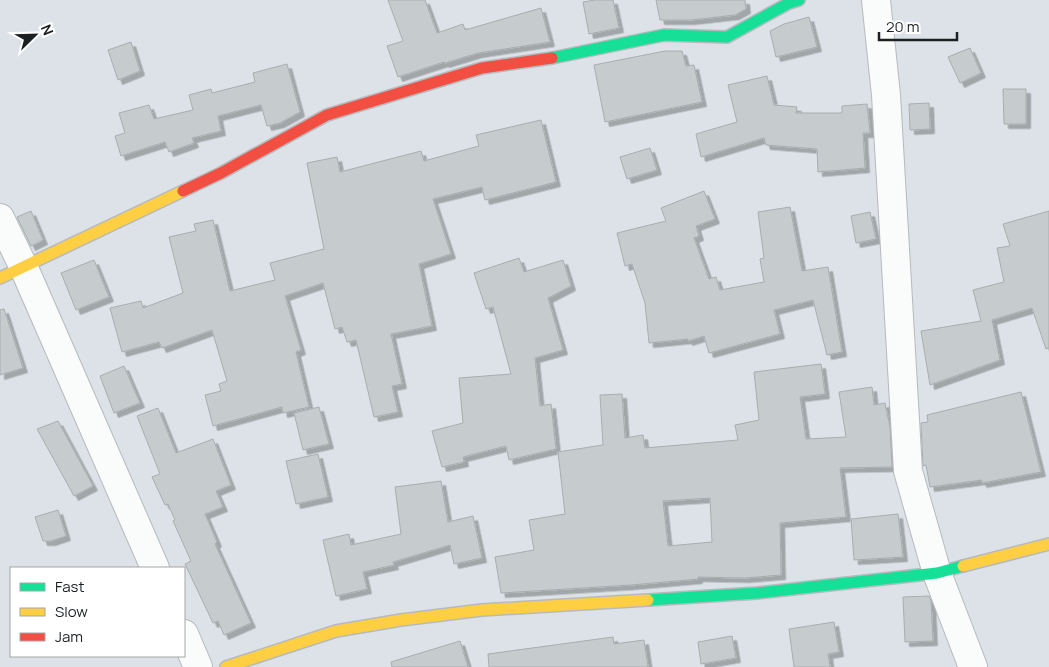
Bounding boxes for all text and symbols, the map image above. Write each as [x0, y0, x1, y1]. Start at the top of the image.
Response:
north arrow [10, 10, 60, 60]
scale bar [879, 10, 956, 42]
text: 20 m [886, 16, 919, 37]
text: N [37, 21, 58, 38]
legend [10, 567, 185, 657]
text: Fast [55, 576, 84, 597]
text: Slow [55, 601, 88, 622]
text: Jam [55, 626, 83, 647]

